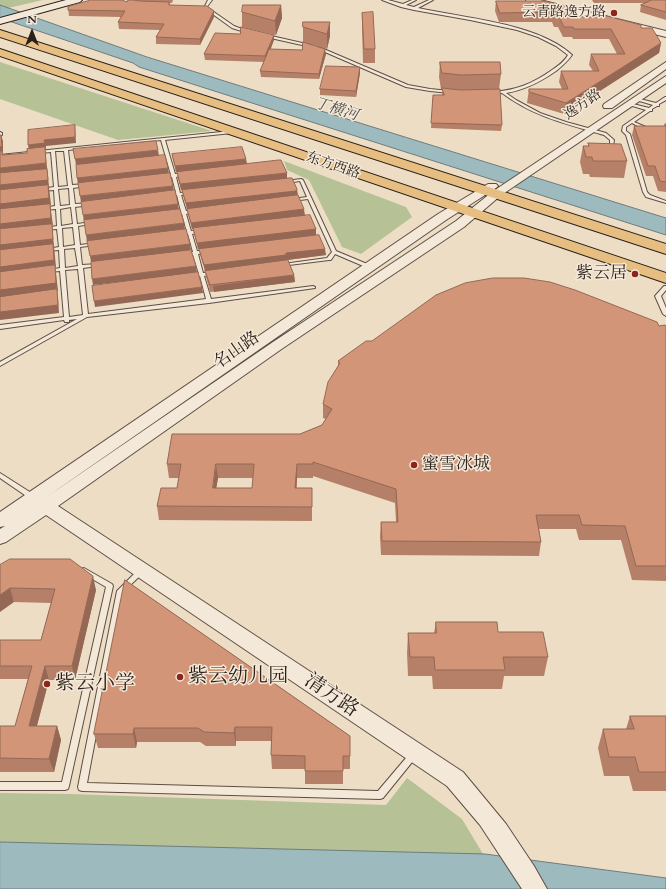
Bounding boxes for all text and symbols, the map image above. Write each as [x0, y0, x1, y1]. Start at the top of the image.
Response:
place label: 云青路逸方路 [522, 5, 606, 21]
marker: 云青路逸方路 [609, 8, 619, 18]
north arrow [12, 12, 52, 52]
text: N [27, 12, 37, 27]
street label: 逸方路 [561, 86, 605, 124]
water label: 丁横河 [312, 95, 360, 125]
street label: 东方西路 [304, 149, 362, 183]
place label: 紫云居 [576, 264, 627, 284]
marker: 紫云居 [630, 269, 640, 279]
street label: 名山路 [210, 328, 264, 374]
place label: 蜜雪冰城 [422, 455, 490, 475]
marker: 蜜雪冰城 [409, 460, 419, 470]
place label: 紫云幼儿园 [188, 665, 288, 689]
street label: 清方路 [299, 669, 363, 723]
place label: 紫云小学 [55, 672, 135, 696]
marker: 紫云幼儿园 [175, 672, 185, 682]
marker: 紫云小学 [42, 679, 52, 689]

